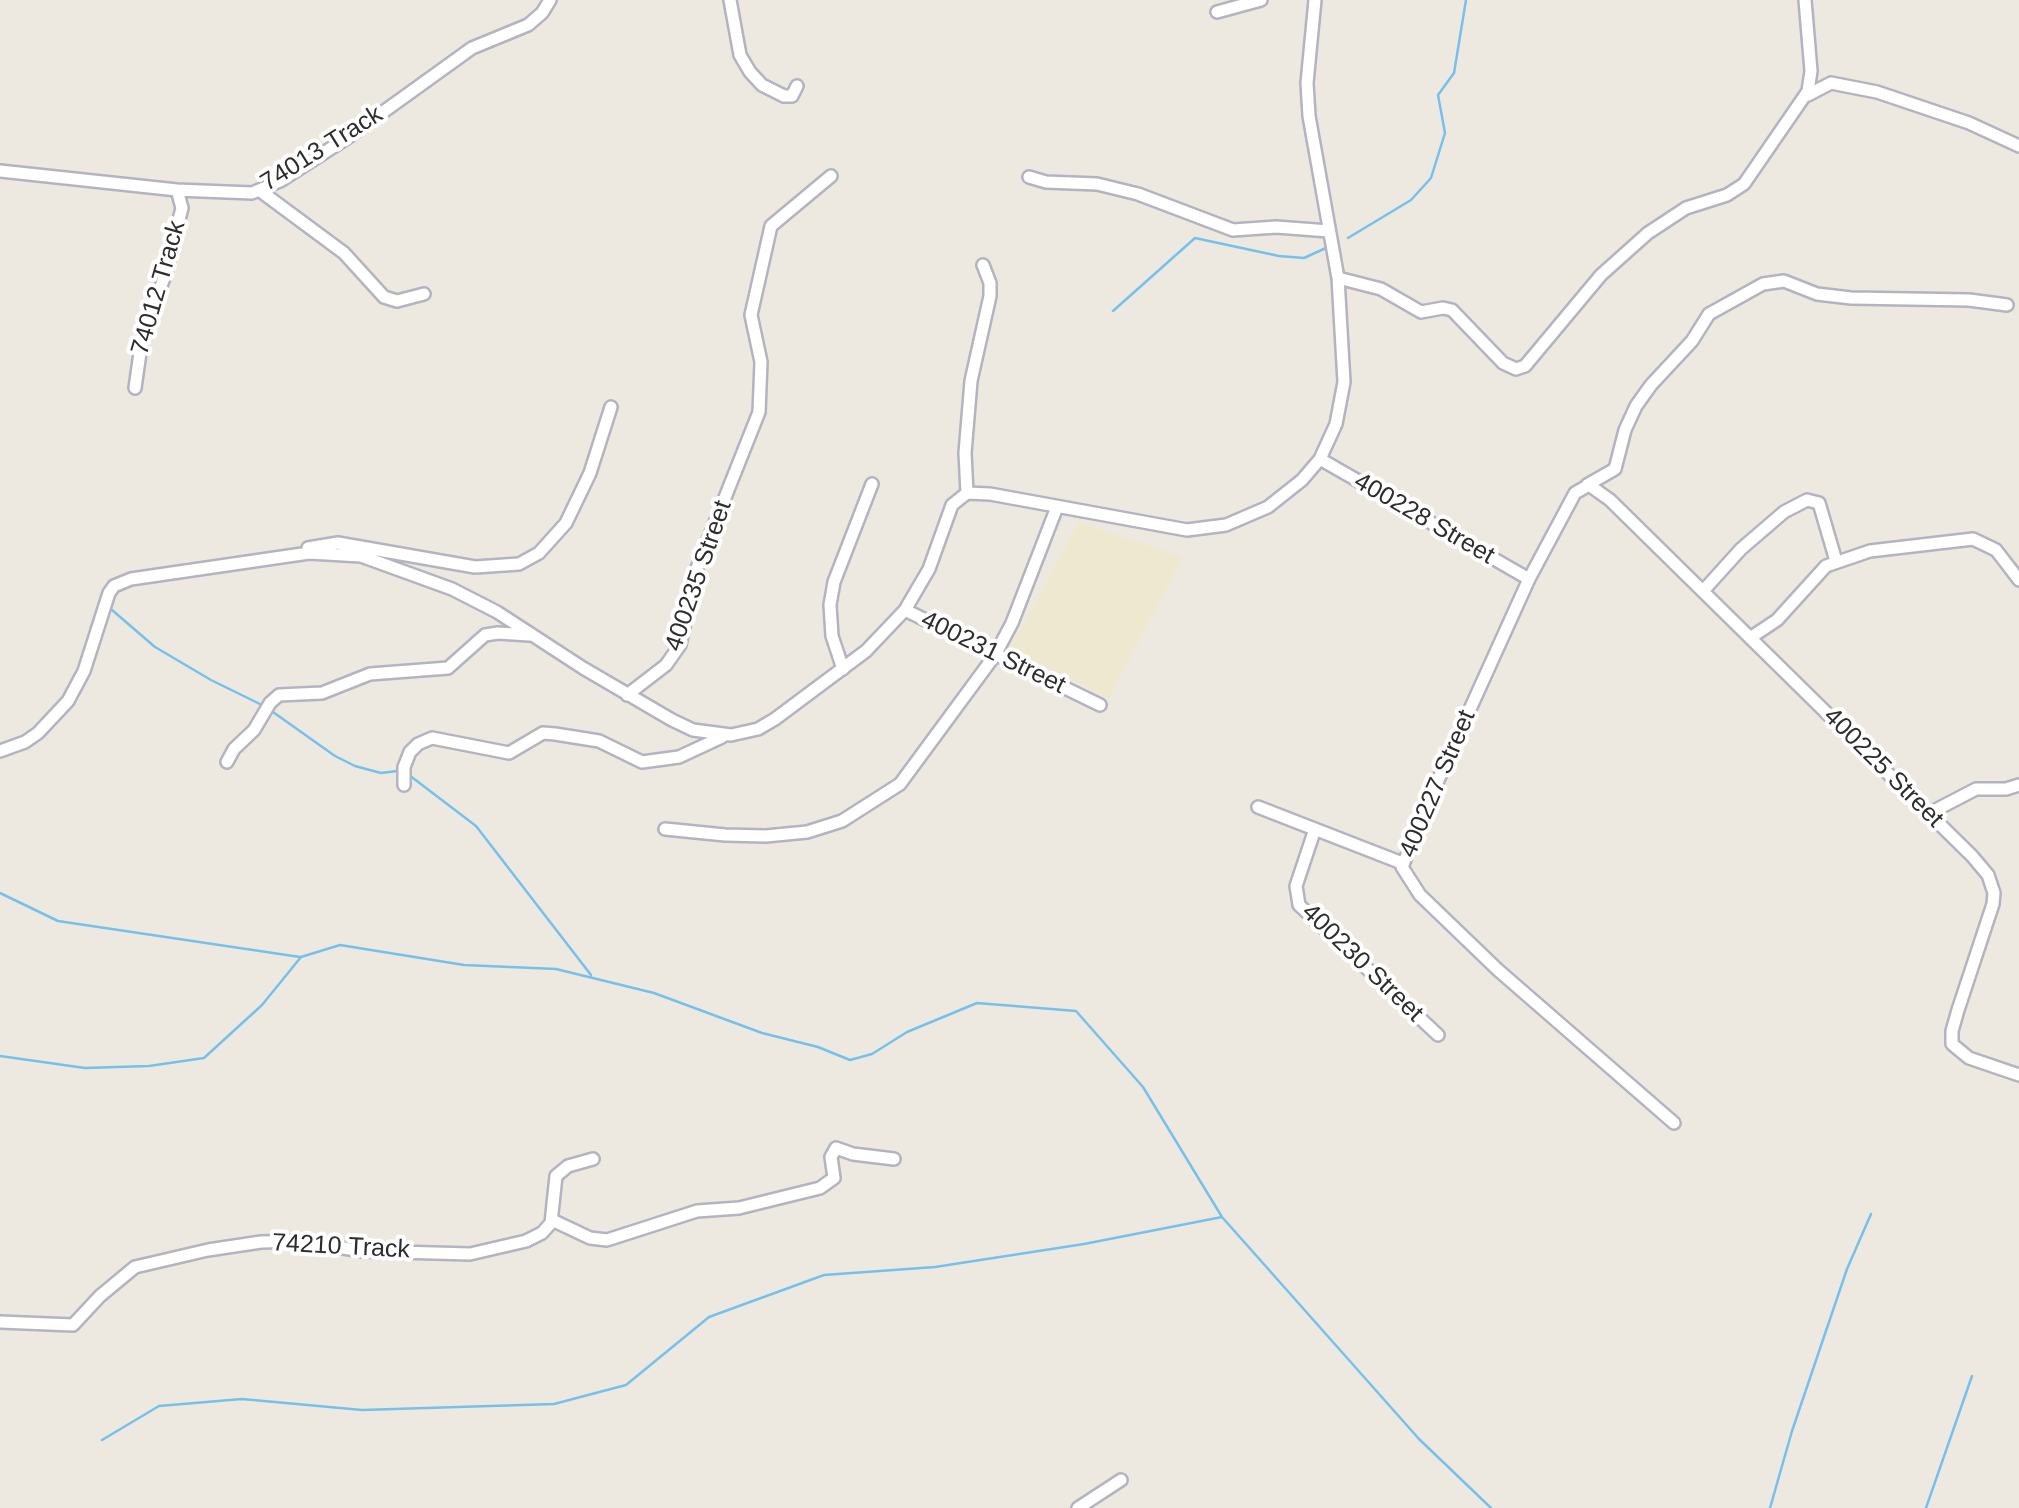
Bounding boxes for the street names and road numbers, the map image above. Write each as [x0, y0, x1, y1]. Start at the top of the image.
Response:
street label: 74013 Track [256, 100, 388, 198]
street label: 74012 Track [126, 218, 192, 358]
street label: 400228 Street [1348, 467, 1500, 571]
street label: 400235 Street [659, 497, 739, 655]
street label: 400231 Street [916, 605, 1070, 701]
street label: 400225 Street [1817, 702, 1949, 834]
street label: 400227 Street [1394, 706, 1482, 862]
street label: 400230 Street [1295, 898, 1429, 1028]
street label: 74210 Track [271, 1228, 411, 1266]

